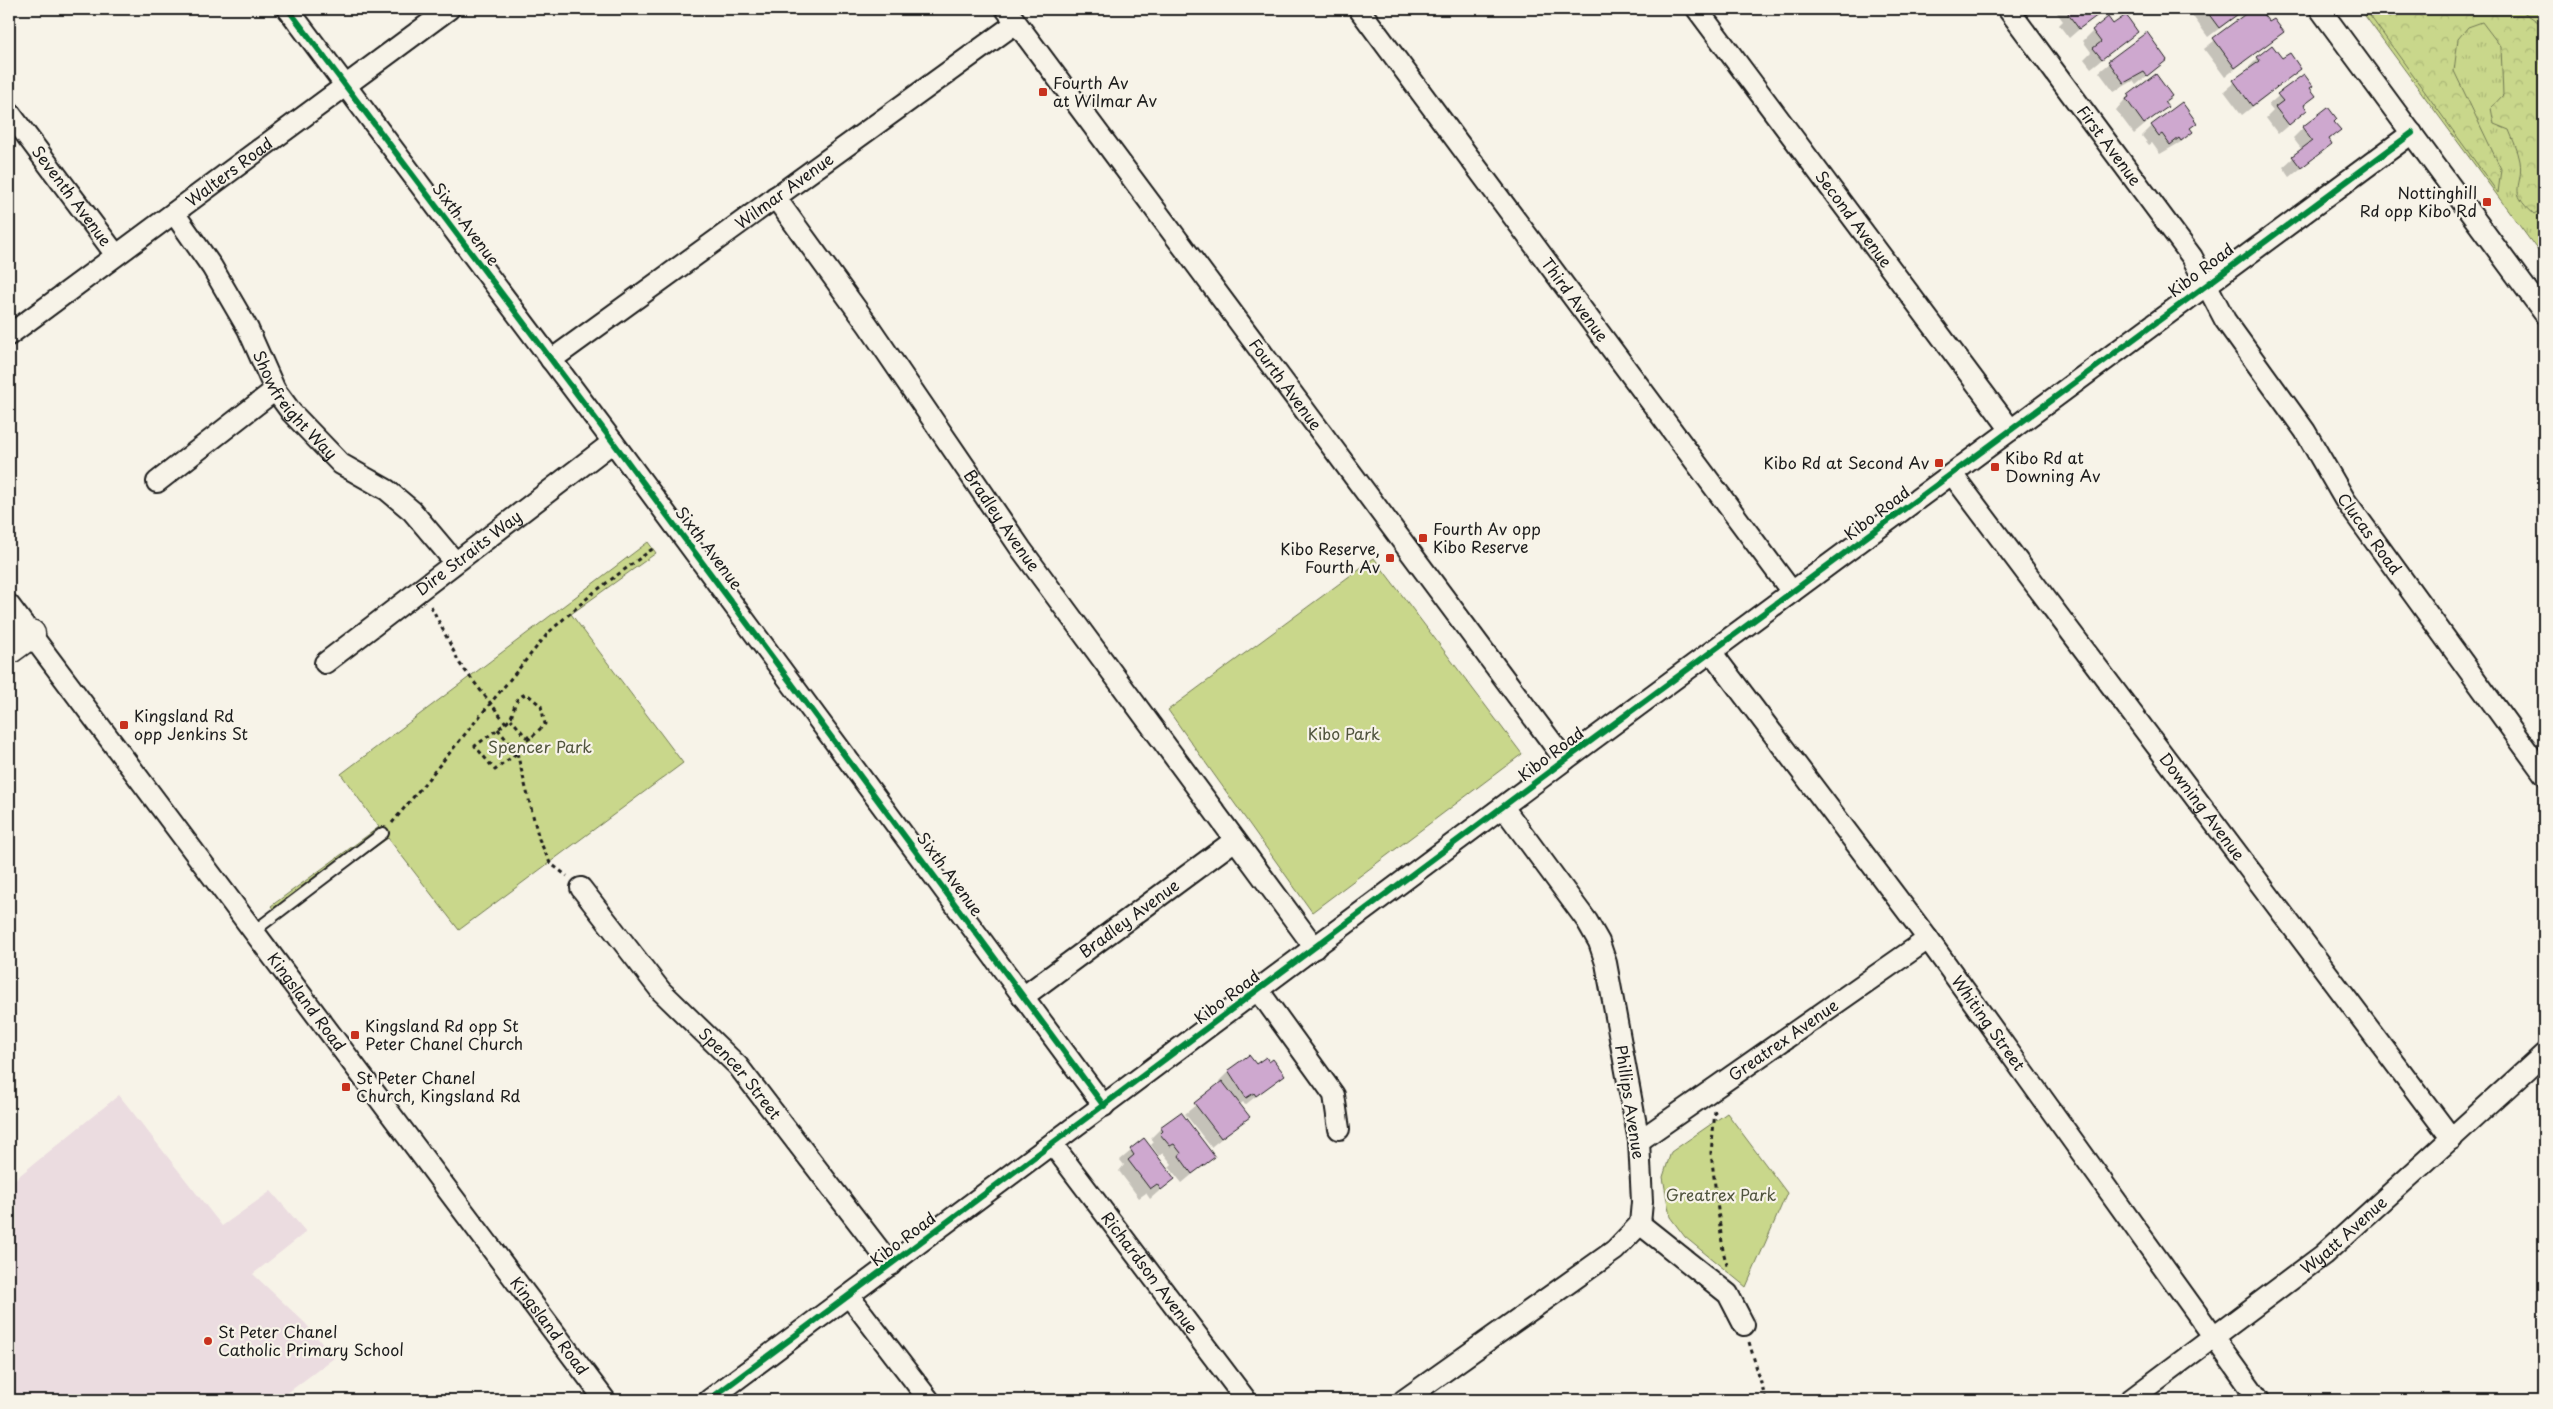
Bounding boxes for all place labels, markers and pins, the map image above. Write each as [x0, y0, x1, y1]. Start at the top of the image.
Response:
place label: Fourth Av at Wilmar Av [1053, 70, 1157, 112]
marker: Fourth Av at Wilmar Av [1037, 86, 1049, 98]
place label: Nottinghill Rd opp Kibo Rd [2360, 180, 2477, 222]
marker: Nottinghill Rd opp Kibo Rd [2481, 196, 2493, 208]
place label: Kibo Rd at Downing Av [2005, 445, 2101, 487]
place label: Kibo Rd at Second Av [1763, 450, 1930, 474]
marker: Kibo Rd at Second Av [1933, 457, 1945, 469]
marker: Kibo Rd at Downing Av [1989, 461, 2001, 473]
place label: Fourth Av opp Kibo Reserve [1433, 516, 1541, 558]
marker: Fourth Av opp Kibo Reserve [1417, 532, 1429, 544]
place label: Kibo Reserve, Fourth Av [1280, 536, 1381, 578]
marker: Kibo Reserve, Fourth Av [1384, 552, 1396, 564]
place label: Kingsland Rd opp Jenkins St [134, 703, 248, 745]
marker: Kingsland Rd opp Jenkins St [118, 719, 130, 731]
place label: Kingsland Rd opp St Peter Chanel Church [365, 1013, 523, 1055]
marker: Kingsland Rd opp St Peter Chanel Church [349, 1029, 361, 1041]
place label: St Peter Chanel Church, Kingsland Rd [356, 1065, 521, 1107]
marker: St Peter Chanel Church, Kingsland Rd [340, 1081, 352, 1093]
place label: St Peter Chanel Catholic Primary School [218, 1319, 404, 1361]
marker: St Peter Chanel Catholic Primary School [202, 1335, 214, 1347]

